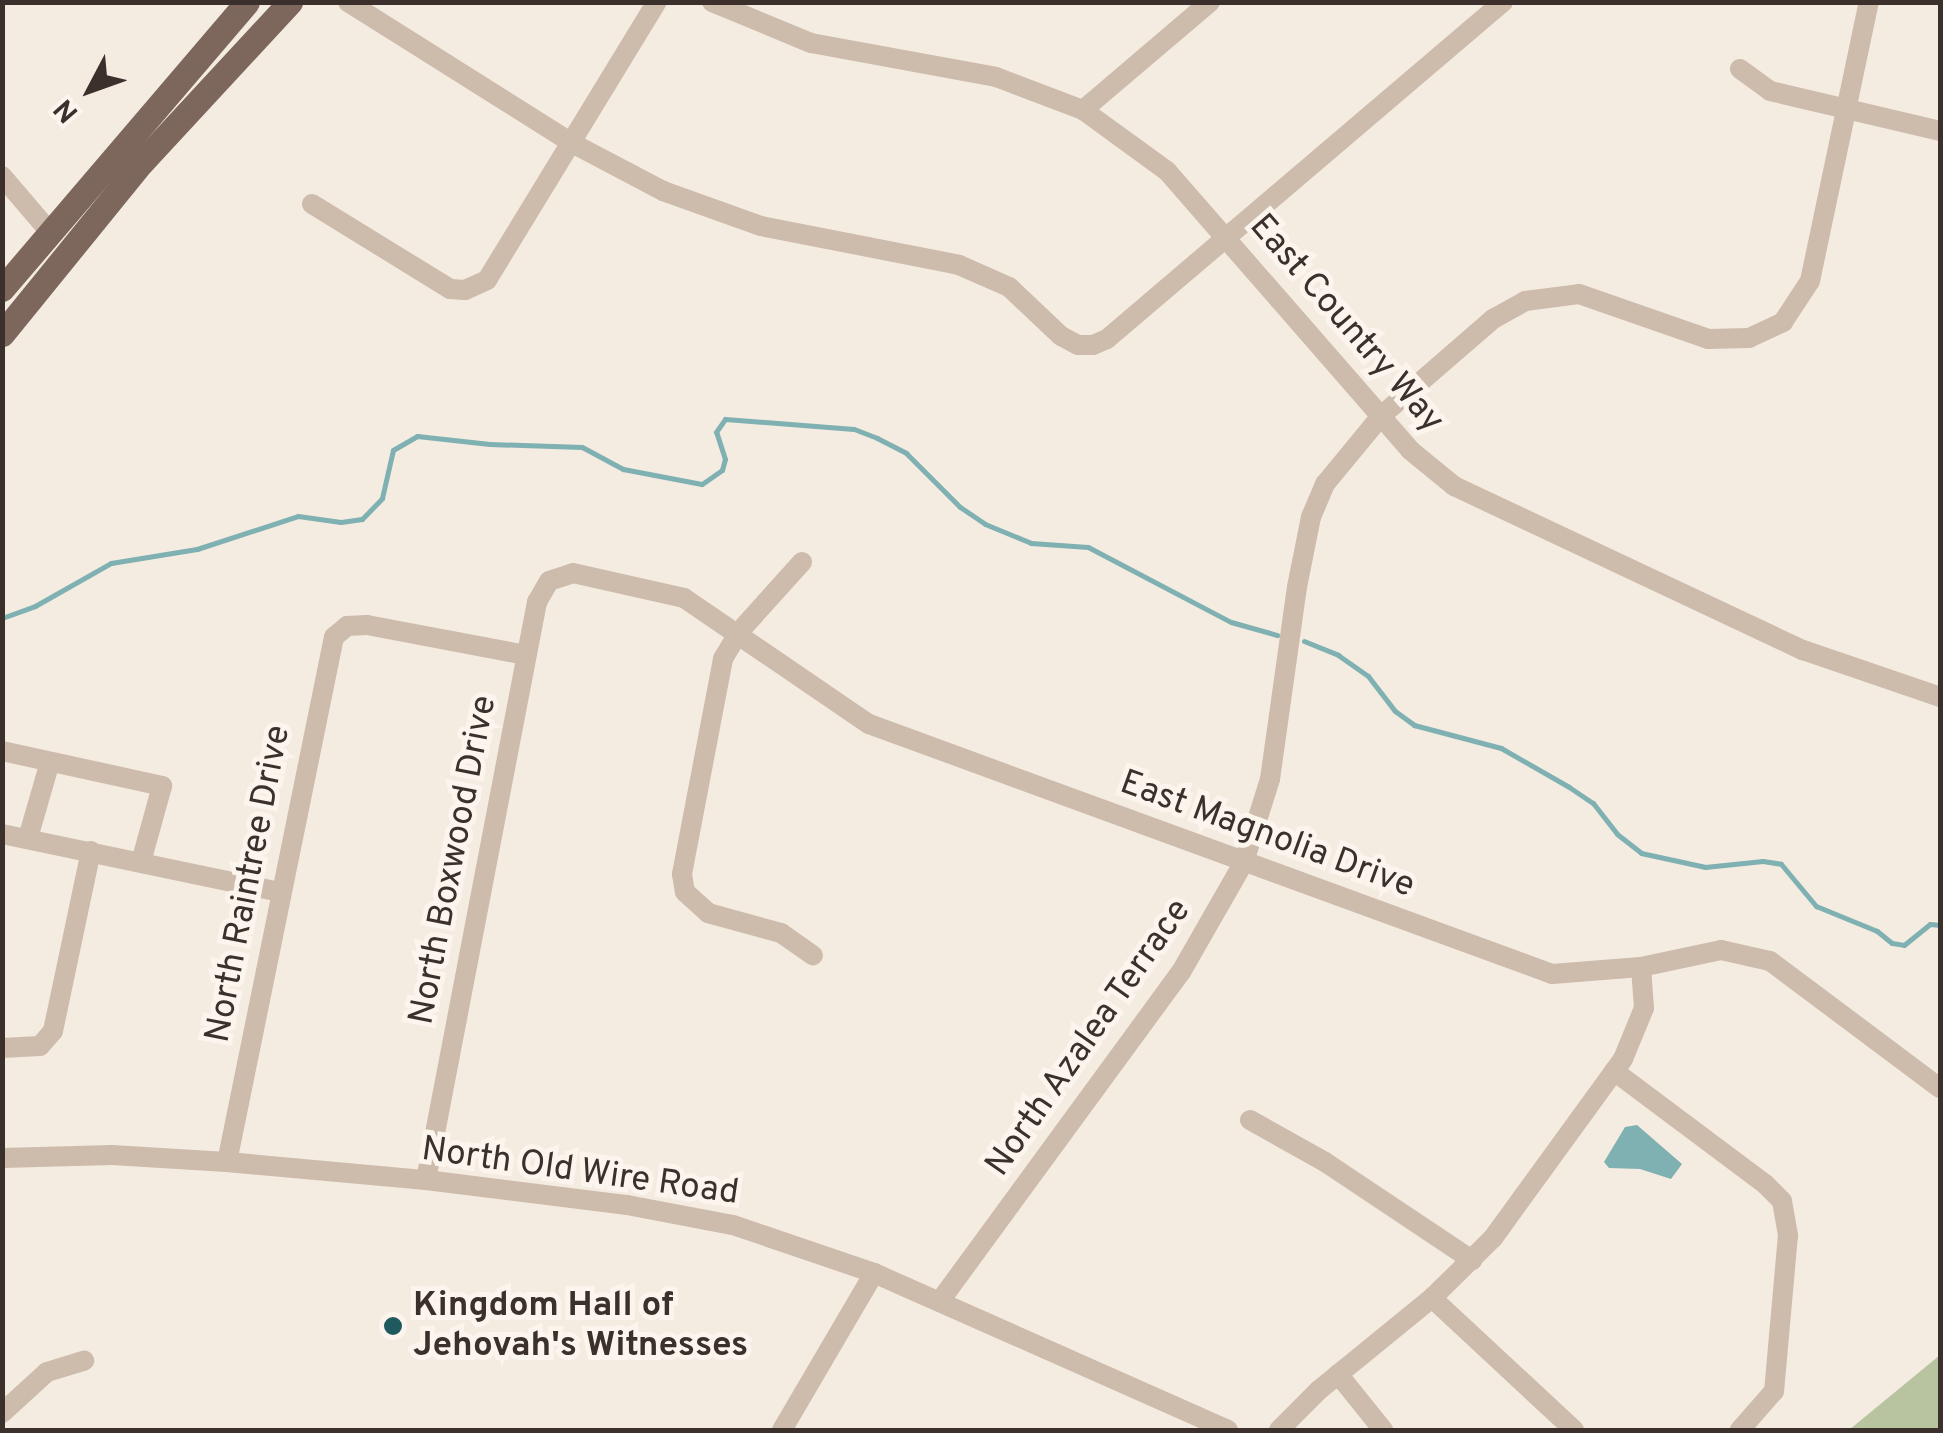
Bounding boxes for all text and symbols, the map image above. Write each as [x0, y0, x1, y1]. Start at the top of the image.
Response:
north arrow [40, 40, 140, 140]
text: N [47, 90, 88, 129]
street label: East Country Way [1240, 206, 1452, 442]
street label: North Boxwood Drive [402, 692, 506, 1028]
street label: North Raintree Drive [198, 722, 300, 1046]
street label: East Magnolia Drive [1114, 762, 1420, 908]
street label: North Azalea Terrace [977, 890, 1201, 1186]
street label: North Old Wire Road [418, 1129, 742, 1215]
place label: Kingdom Hall of Jehovah's Witnesses [413, 1285, 748, 1367]
marker: Kingdom Hall of Jehovah's Witnesses [382, 1315, 404, 1337]

